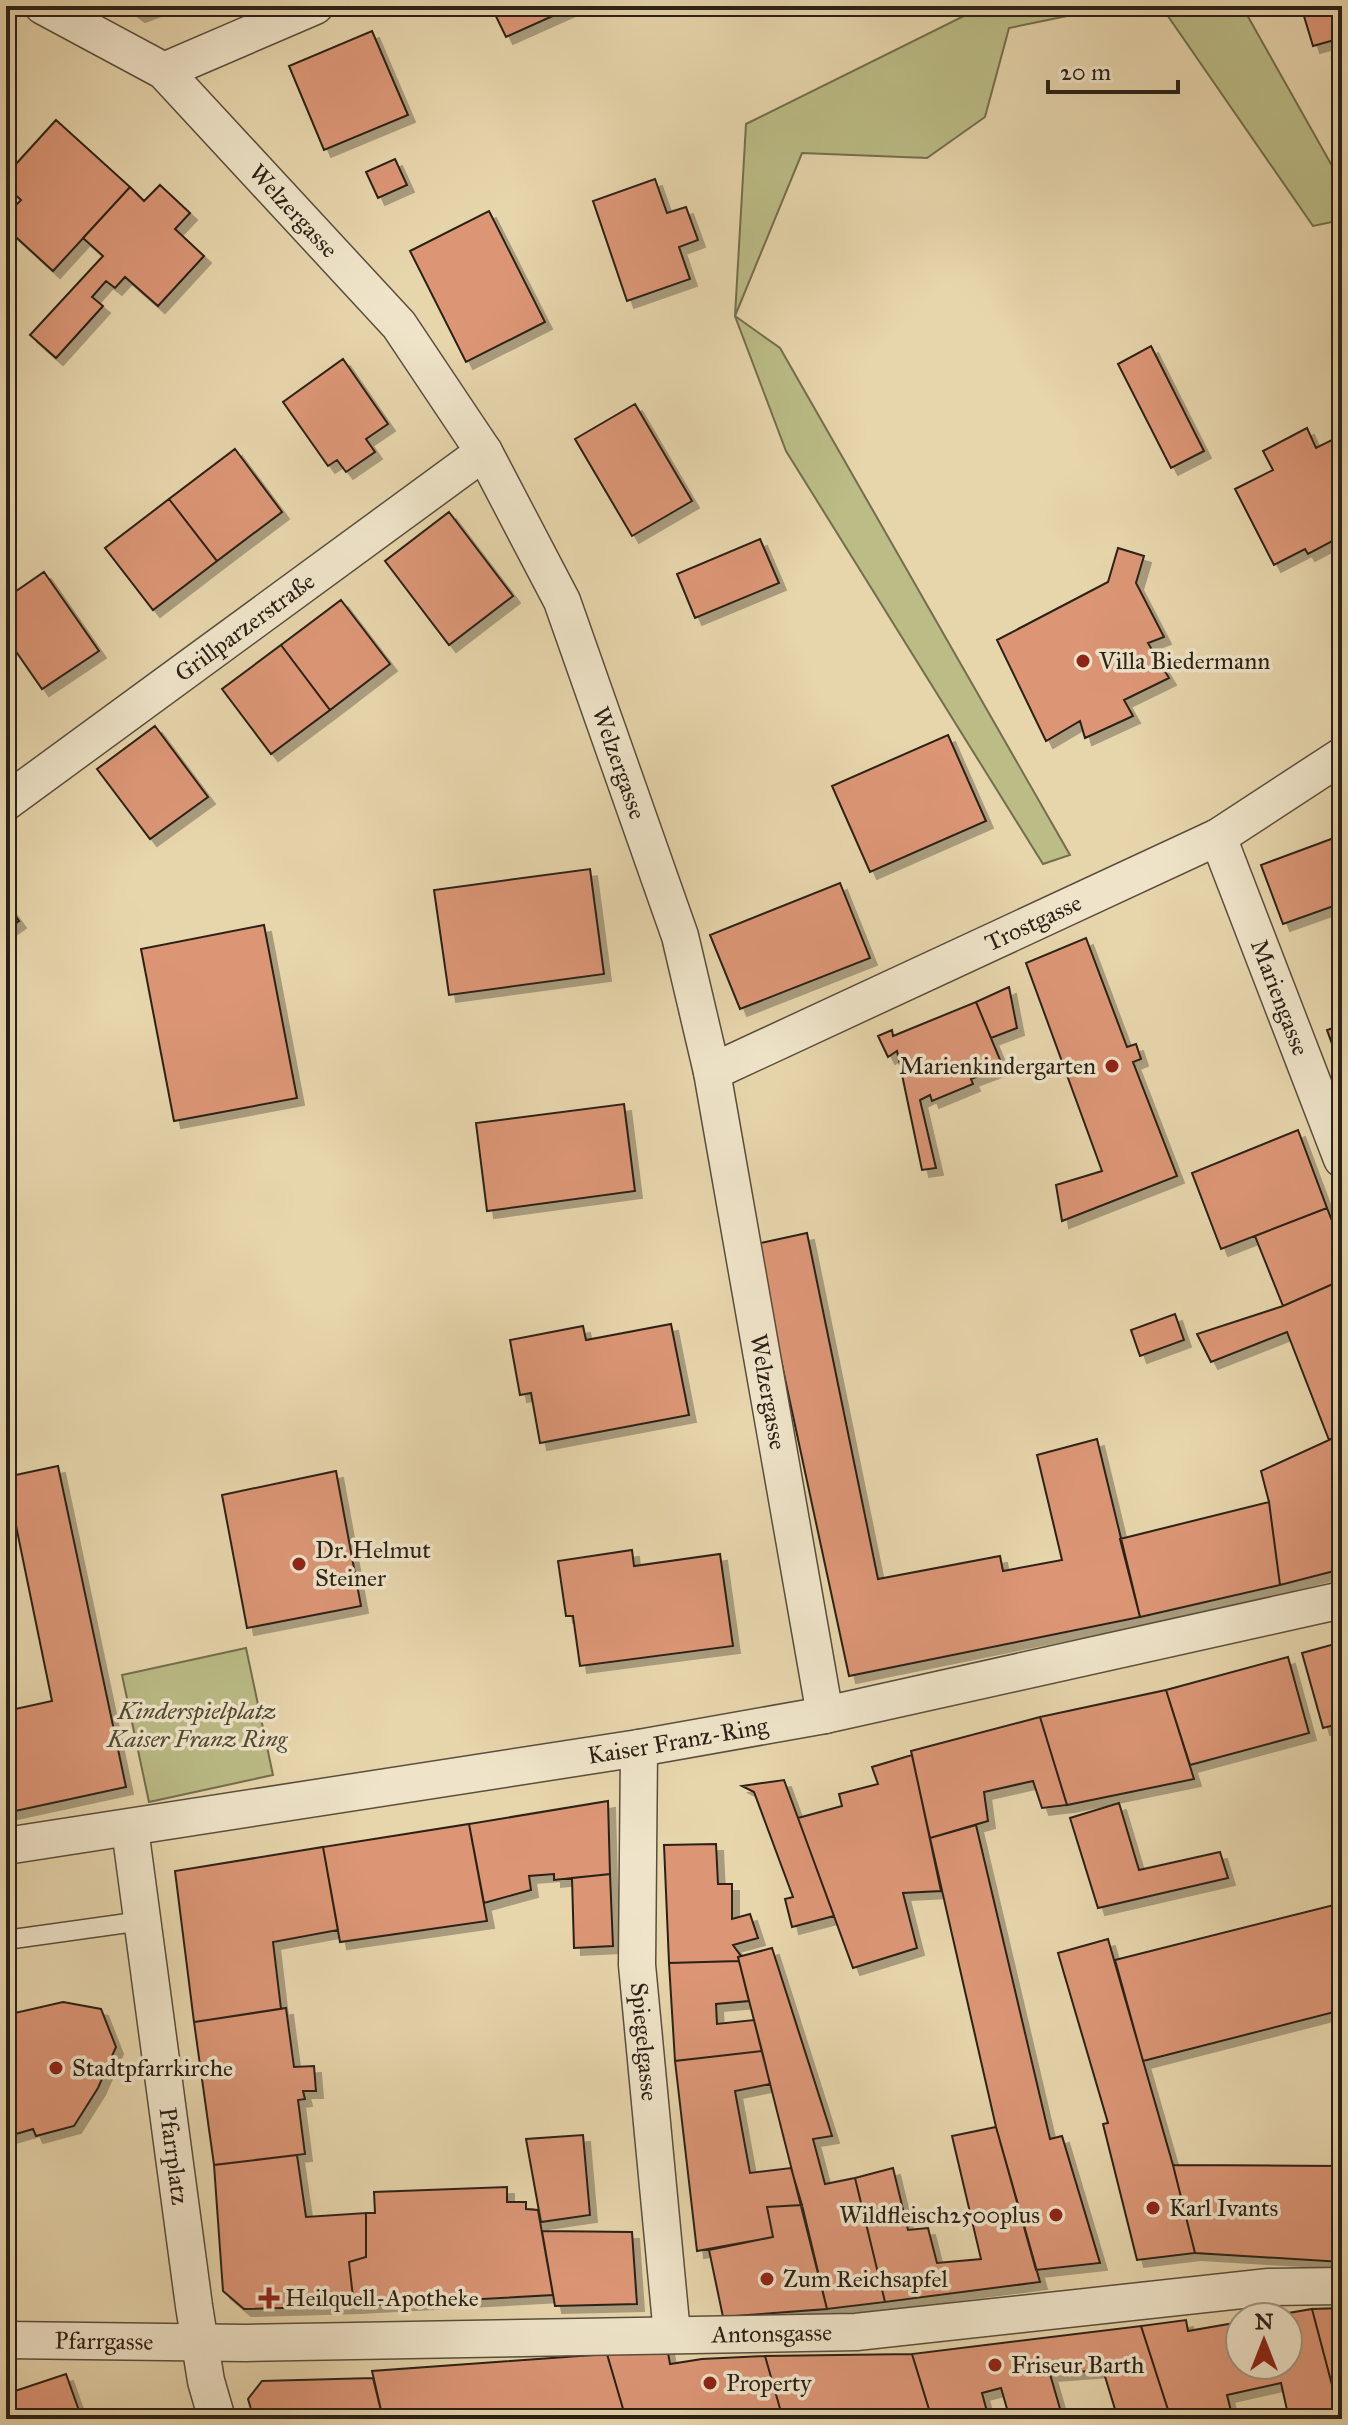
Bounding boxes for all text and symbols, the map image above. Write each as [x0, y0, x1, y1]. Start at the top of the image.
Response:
scale bar [1048, 44, 1178, 94]
text: 20 m [1060, 57, 1111, 87]
street label: Welzergasse [243, 158, 344, 264]
street label: Grillparzerstraße [169, 566, 321, 688]
place label: Villa Biedermann [1098, 646, 1270, 676]
marker: Villa Biedermann [1074, 652, 1092, 670]
street label: Welzergasse [585, 703, 653, 823]
street label: Trostgasse [980, 888, 1086, 958]
street label: Mariengasse [1244, 935, 1316, 1060]
place label: Marienkindergarten [899, 1051, 1096, 1081]
marker: Marienkindergarten [1103, 1057, 1121, 1075]
street label: Welzergasse [743, 1331, 793, 1452]
place label: Dr. Helmut Steiner [315, 1535, 431, 1593]
marker: Dr. Helmut Steiner [290, 1555, 308, 1573]
park label: Kinderspielplatz Kaiser Franz Ring [106, 1696, 289, 1754]
street label: Kaiser Franz-Ring [585, 1710, 771, 1771]
street label: Spiegelgasse [624, 1981, 665, 2102]
place label: Stadtpfarrkirche [72, 2053, 233, 2083]
marker: Stadtpfarrkirche [47, 2059, 65, 2077]
street label: Pfarrplatz [152, 2106, 195, 2207]
place label: Karl Ivants [1169, 2193, 1278, 2223]
marker: Karl Ivants [1144, 2199, 1162, 2217]
place label: Wildfleisch2500plus [839, 2200, 1040, 2230]
marker: Wildfleisch2500plus [1047, 2206, 1065, 2224]
place label: Zum Reichsapfel [783, 2264, 948, 2294]
marker: Zum Reichsapfel [758, 2270, 776, 2288]
place label: Heilquell-Apotheke [285, 2283, 479, 2313]
marker: Heilquell-Apotheke [260, 2289, 278, 2307]
north arrow [1224, 2301, 1304, 2381]
text: N [1255, 2308, 1274, 2335]
street label: Antonsgasse [710, 2317, 832, 2350]
street label: Pfarrgasse [54, 2326, 154, 2357]
place label: Friseur Barth [1011, 2350, 1144, 2380]
marker: Friseur Barth [986, 2356, 1004, 2374]
place label: Property [726, 2368, 812, 2398]
marker: Property [701, 2374, 719, 2392]

